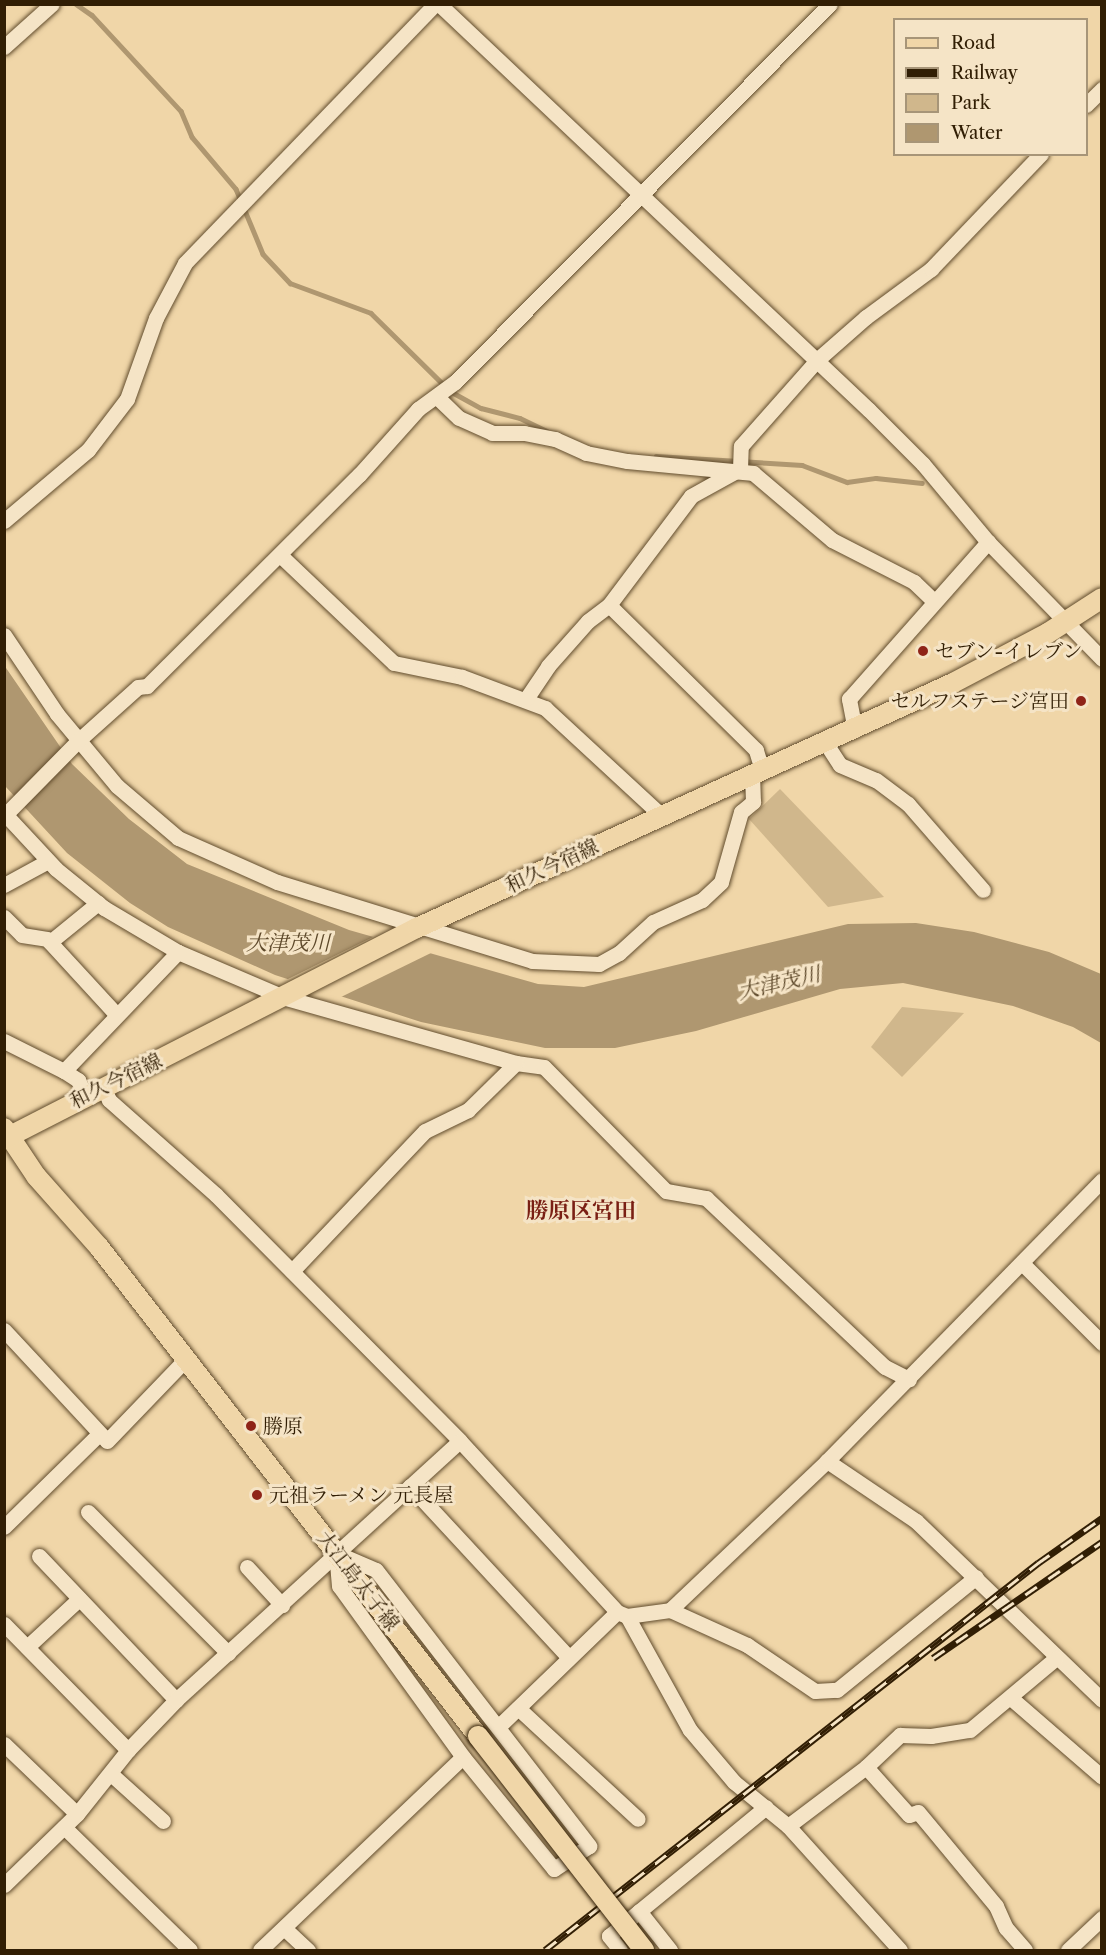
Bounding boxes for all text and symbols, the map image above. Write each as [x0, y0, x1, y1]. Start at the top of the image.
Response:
legend [893, 18, 1088, 156]
text: Road [951, 32, 996, 54]
text: Railway [951, 62, 1018, 84]
text: Park [951, 92, 990, 114]
text: Water [951, 122, 1003, 144]
place label: セブン-イレブン [935, 639, 1084, 663]
marker: セブン-イレブン [916, 644, 930, 658]
place label: セルフステージ宮田 [889, 689, 1069, 713]
marker: セルフステージ宮田 [1074, 694, 1088, 708]
street label: 和久今宿線 [502, 834, 602, 898]
water label: 大津茂川 [246, 930, 330, 956]
water label: 大津茂川 [735, 961, 823, 1005]
street label: 和久今宿線 [66, 1048, 166, 1114]
district label: 勝原区宮田 [526, 1198, 636, 1224]
place label: 勝原 [263, 1414, 303, 1438]
marker: 勝原 [244, 1419, 258, 1433]
place label: 元祖ラーメン 元長屋 [269, 1483, 454, 1507]
marker: 元祖ラーメン 元長屋 [250, 1488, 264, 1502]
street label: 大江島太子線 [312, 1526, 404, 1636]

